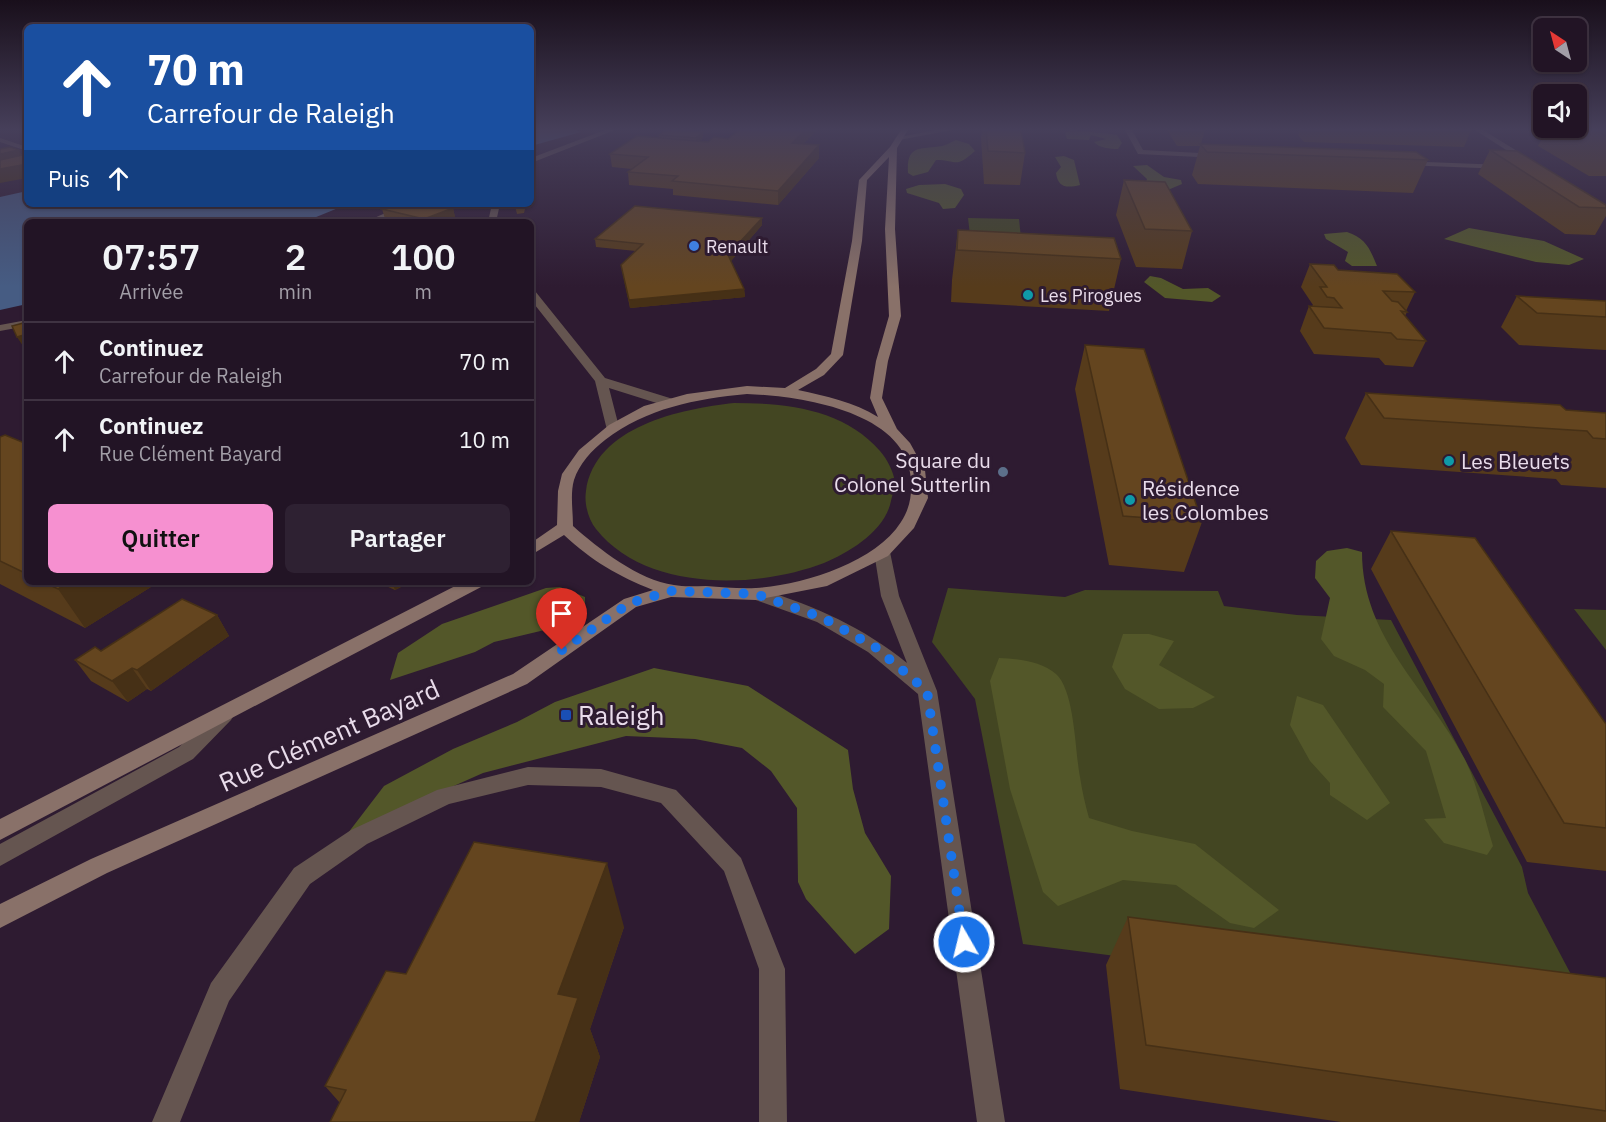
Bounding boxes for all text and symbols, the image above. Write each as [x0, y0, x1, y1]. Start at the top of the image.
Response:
north arrow [1533, 18, 1587, 72]
map controls [1533, 18, 1587, 138]
text: 70 m [147, 42, 245, 97]
icon: ahead [48, 48, 126, 126]
button: sound [1533, 84, 1587, 138]
text: Carrefour de Raleigh [147, 95, 395, 130]
icon: ahead [102, 162, 135, 195]
text: Puis [48, 164, 90, 193]
text: 07:57 [102, 233, 200, 280]
text: 2 [285, 233, 306, 280]
text: 100 [391, 233, 456, 280]
place label: Renault [706, 235, 768, 258]
marker: Renault [687, 239, 701, 253]
text: Arrivée [119, 278, 183, 305]
text: min [279, 278, 312, 305]
text: m [414, 278, 432, 305]
place label: Les Pirogues [1040, 284, 1142, 307]
marker: Les Pirogues [1021, 288, 1035, 302]
text: Continuez [99, 333, 203, 362]
icon: ahead [48, 345, 81, 378]
text: 70 m [459, 347, 510, 376]
text: Carrefour de Raleigh [99, 362, 283, 389]
text: Continuez [99, 411, 203, 440]
icon: ahead [48, 423, 81, 456]
text: 10 m [459, 425, 510, 454]
text: Rue Clément Bayard [99, 440, 282, 467]
place label: Square du Colonel Sutterlin [834, 446, 991, 498]
place label: Les Bleuets [1461, 447, 1570, 475]
marker: Les Bleuets [1442, 454, 1456, 468]
marker: Square du Colonel Sutterlin [996, 465, 1010, 479]
place label: Résidence les Colombes [1142, 474, 1269, 526]
marker: Résidence les Colombes [1123, 493, 1137, 507]
button: Quitter [48, 504, 273, 573]
button: Partager [285, 504, 510, 573]
pin [536, 588, 587, 650]
icon: arrive [545, 597, 578, 630]
street label: Rue Clément Bayard [213, 671, 445, 799]
place label: Raleigh [578, 698, 665, 732]
marker: Raleigh [559, 708, 573, 722]
position arrow [932, 910, 996, 974]

